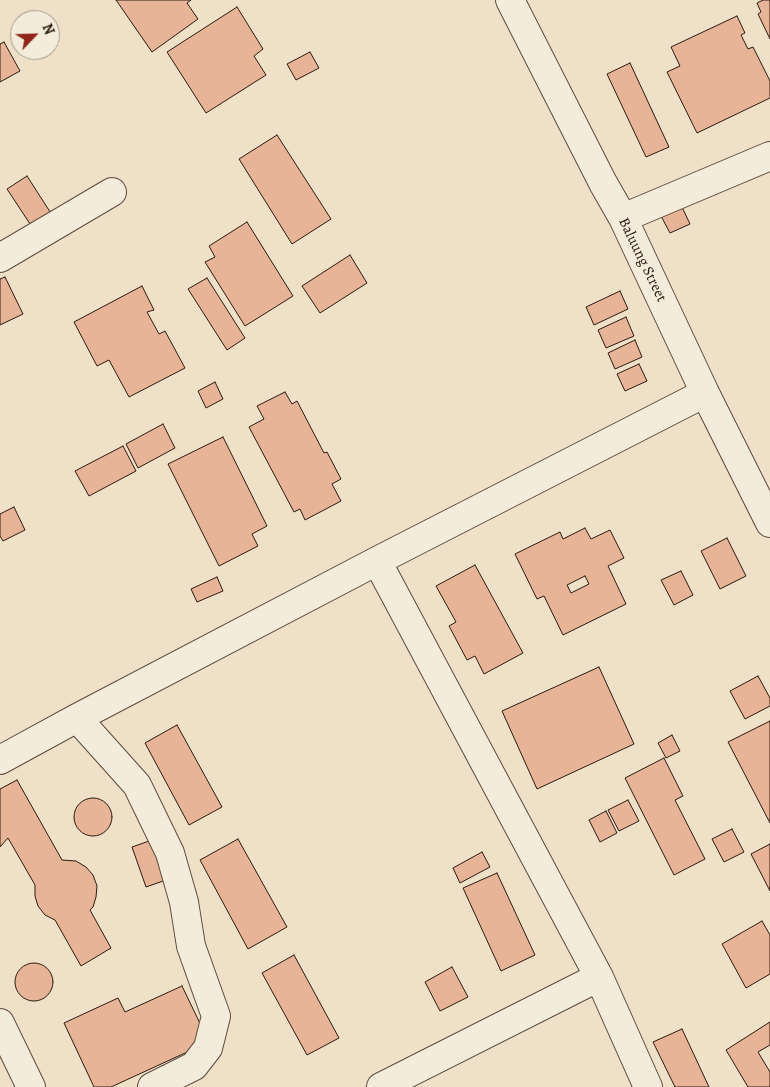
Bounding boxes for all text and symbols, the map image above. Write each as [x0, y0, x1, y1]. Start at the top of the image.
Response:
north arrow [10, 10, 60, 60]
text: N [37, 21, 59, 38]
street label: Baluung Street [614, 215, 670, 305]

